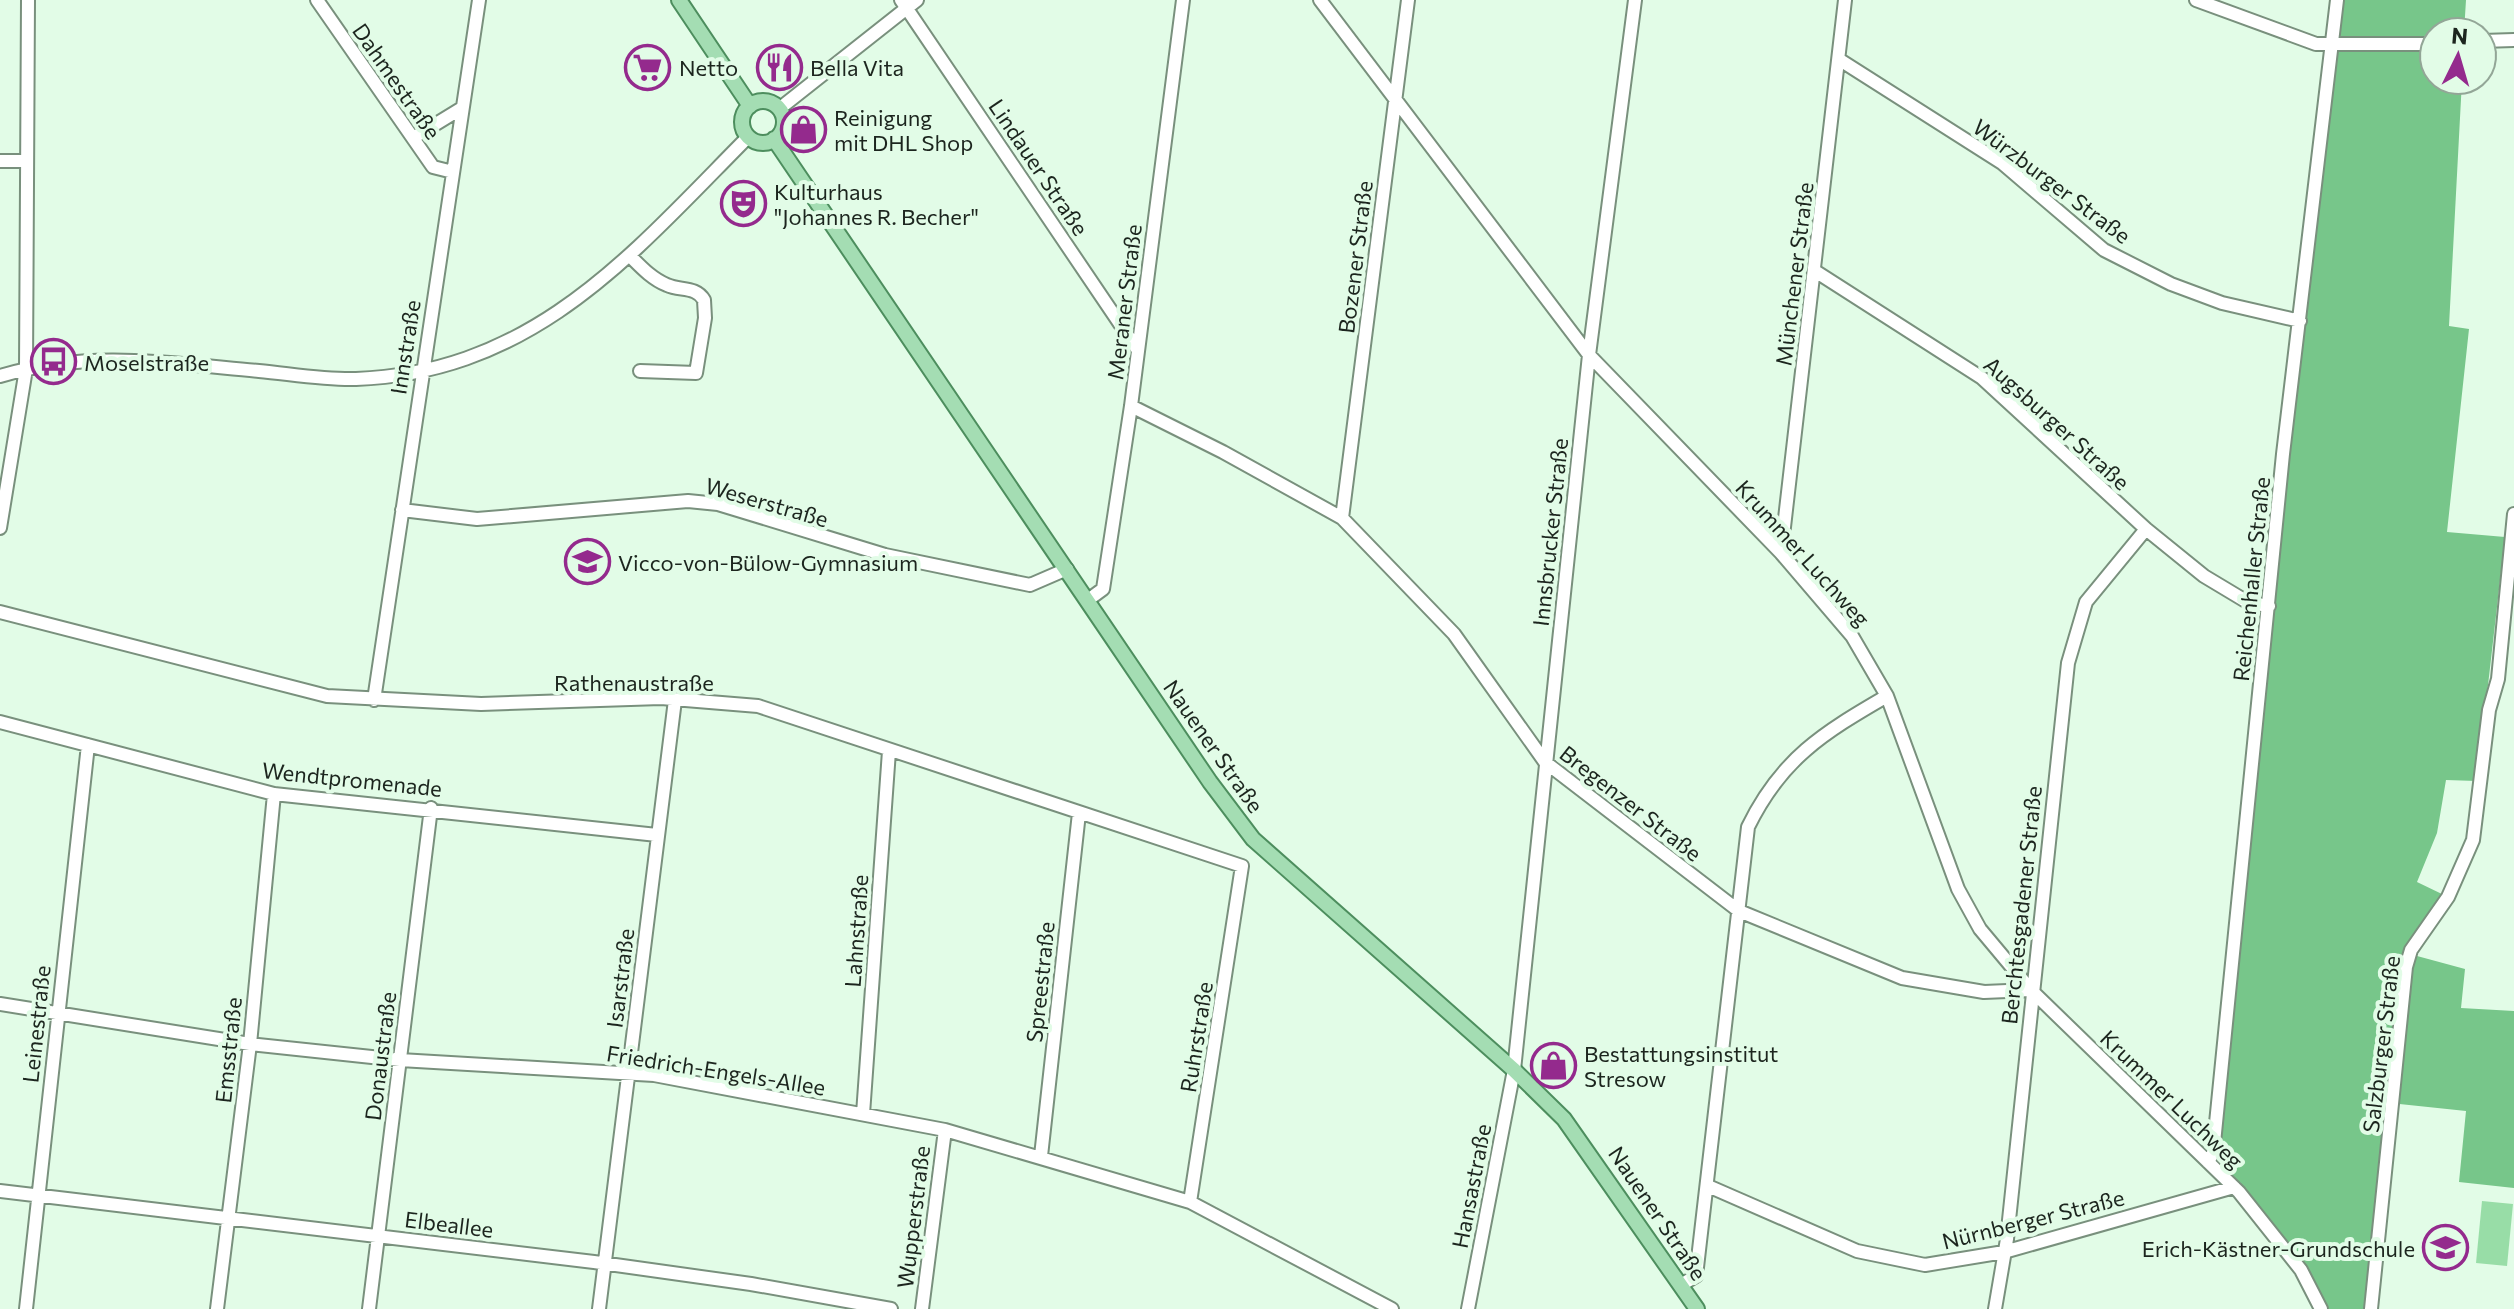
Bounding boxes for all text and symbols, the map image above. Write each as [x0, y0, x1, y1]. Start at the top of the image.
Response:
north arrow [2418, 16, 2498, 96]
street label: Dahmestraße [347, 18, 447, 144]
text: N [2450, 21, 2469, 50]
supermarket icon: Netto [624, 43, 672, 91]
restaurant icon: Bella Vita [755, 43, 803, 91]
place label: Netto [679, 54, 738, 81]
place label: Bella Vita [810, 54, 904, 81]
street label: Lindauer Straße [983, 94, 1095, 240]
place label: Reinigung mit DHL Shop [834, 104, 973, 156]
shop icon: Reinigung mit DHL Shop [779, 106, 827, 154]
street label: Würzburger Straße [1968, 113, 2136, 249]
place label: Kulturhaus "Johannes R. Becher" [774, 178, 979, 230]
street label: Bozener Straße [1332, 179, 1378, 335]
theatre icon: Kulturhaus "Johannes R. Becher" [719, 180, 767, 228]
street label: Münchener Straße [1769, 181, 1819, 367]
street label: Meraner Straße [1101, 223, 1147, 381]
street label: Innstraße [384, 298, 426, 396]
bus stop icon: Moselstraße [29, 338, 77, 386]
place label: Moselstraße [84, 349, 209, 376]
street label: Augsburger Straße [1979, 351, 2135, 495]
street label: Innsbrucker Straße [1527, 437, 1573, 627]
street label: Weserstraße [702, 472, 832, 532]
street label: Krummer Luchweg [1730, 474, 1876, 632]
street label: Reichenhaller Straße [2227, 475, 2275, 683]
school or university icon: Vicco-von-Bülow-Gymnasium [563, 538, 611, 586]
place label: Vicco-von-Bülow-Gymnasium [618, 549, 918, 576]
street label: Rathenaustraße [554, 669, 714, 696]
street label: Nauener Straße [1158, 674, 1270, 818]
street label: Bregenzer Straße [1555, 739, 1707, 867]
street label: Wendtpromenade [261, 756, 443, 802]
street label: Berchtesgadener Straße [1995, 784, 2047, 1026]
street label: Lahnstraße [839, 874, 873, 988]
street label: Spreestraße [1020, 920, 1060, 1044]
street label: Isarstraße [601, 927, 639, 1029]
street label: Salzburger Straße [2357, 954, 2405, 1134]
street label: Leinestraße [16, 964, 56, 1084]
street label: Ruhrstraße [1174, 980, 1218, 1094]
street label: Donaustraße [359, 990, 401, 1122]
street label: Emsstraße [209, 996, 247, 1104]
street label: Krummer Luchweg [2095, 1024, 2249, 1174]
street label: Friedrich-Engels-Allee [605, 1039, 827, 1101]
place label: Bestattungsinstitut Stresow [1584, 1040, 1778, 1092]
shop icon: Bestattungsinstitut Stresow [1529, 1042, 1577, 1090]
street label: Hansastraße [1446, 1122, 1496, 1250]
street label: Nauener Straße [1603, 1141, 1713, 1285]
street label: Wupperstraße [891, 1144, 935, 1290]
street label: Nürnberger Straße [1939, 1183, 2127, 1255]
street label: Elbeallee [403, 1205, 495, 1243]
school or university icon: Erich-Kästner-Grundschule [2422, 1224, 2470, 1272]
place label: Erich-Kästner-Grundschule [2142, 1235, 2415, 1262]

